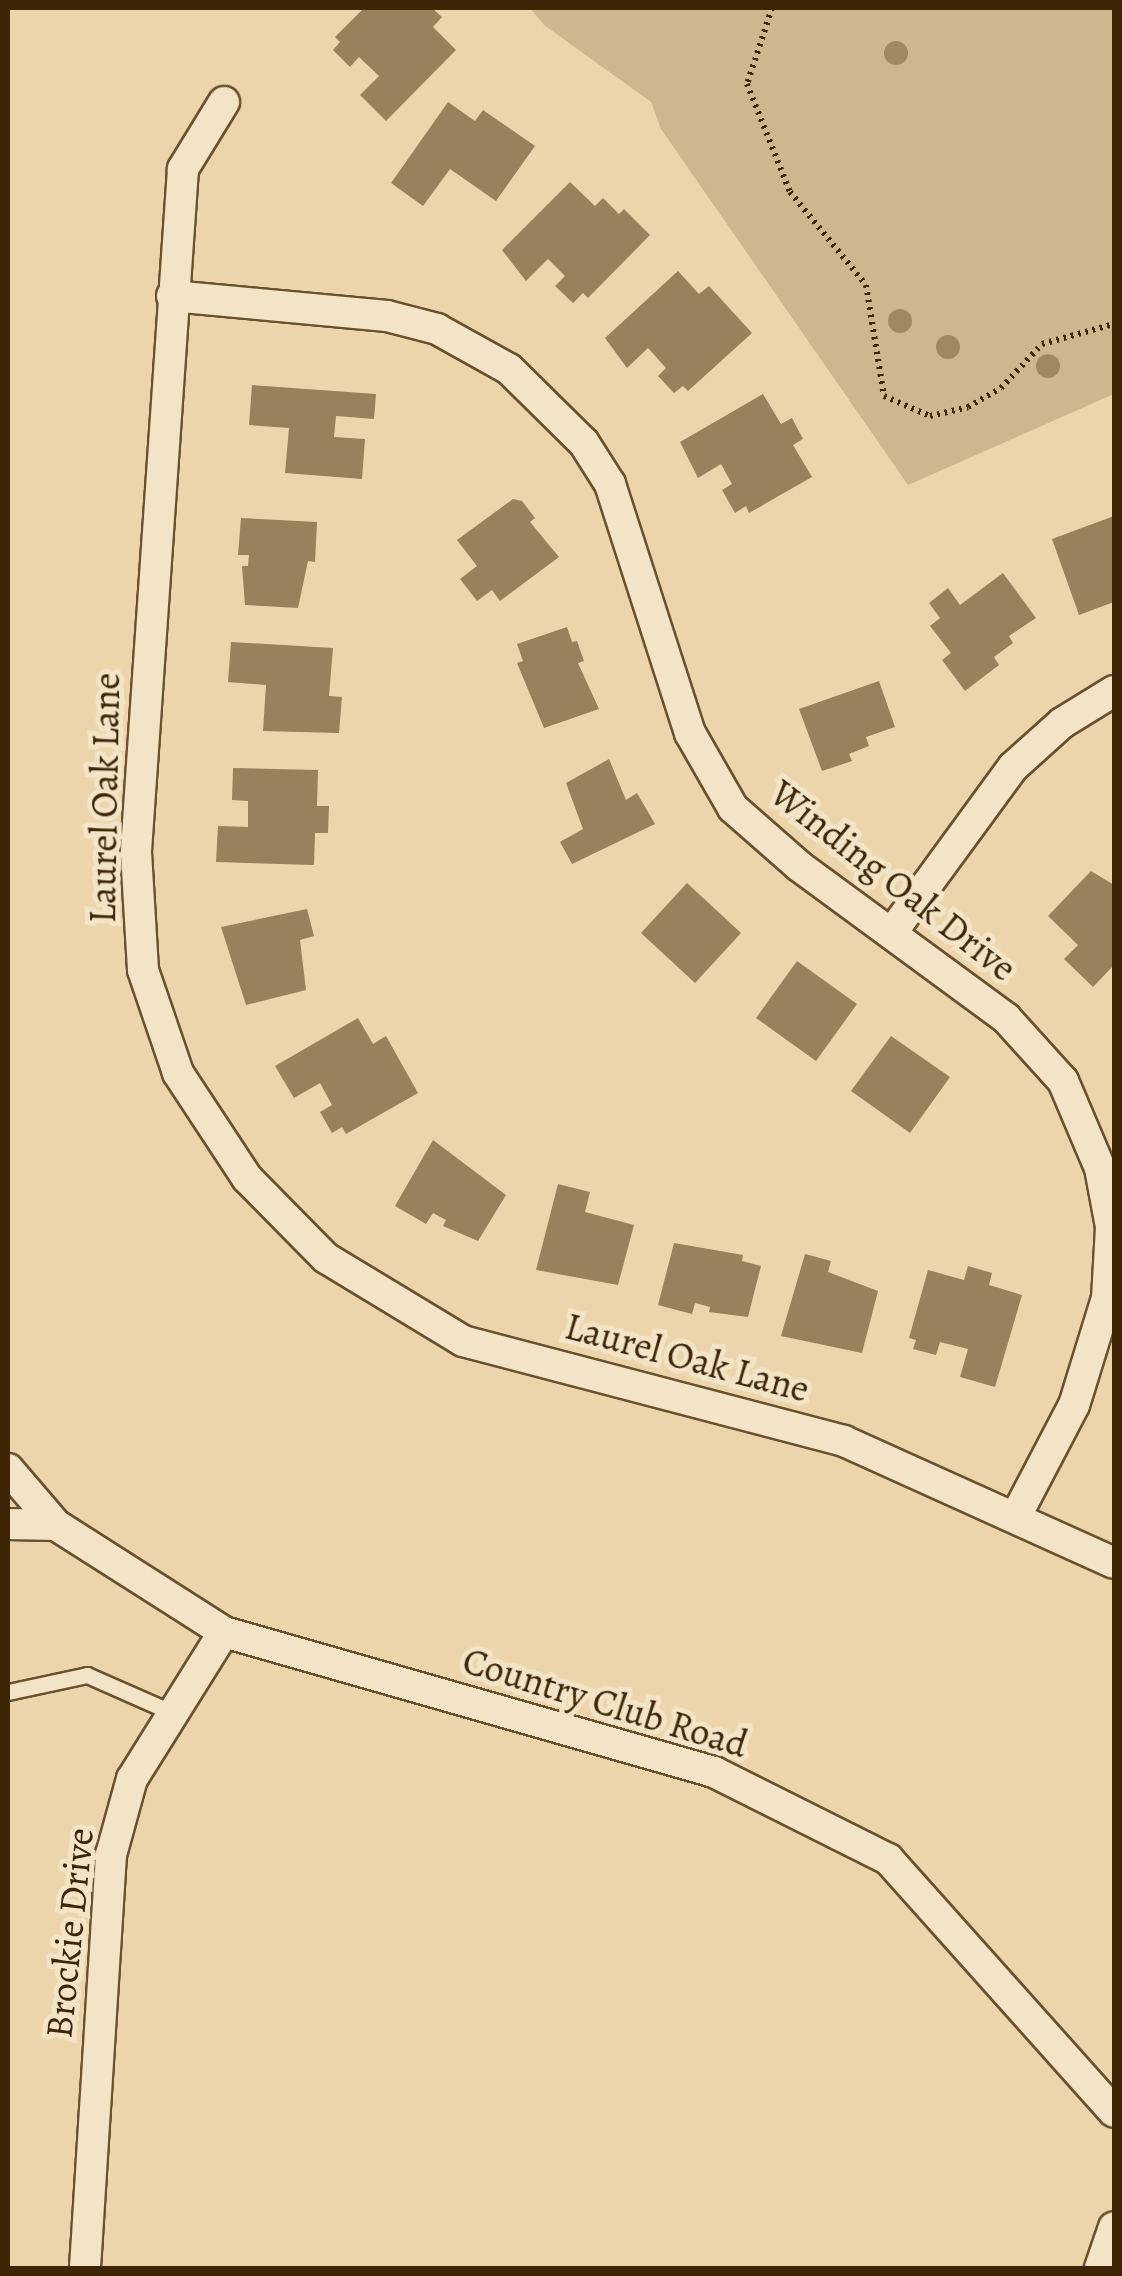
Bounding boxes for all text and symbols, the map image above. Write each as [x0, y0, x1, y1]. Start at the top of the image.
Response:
street label: Laurel Oak Lane [80, 672, 130, 924]
street label: Winding Oak Drive [761, 771, 1025, 991]
street label: Laurel Oak Lane [560, 1304, 814, 1412]
street label: Country Club Road [457, 1638, 753, 1768]
street label: Brockie Drive [36, 1826, 104, 2040]

